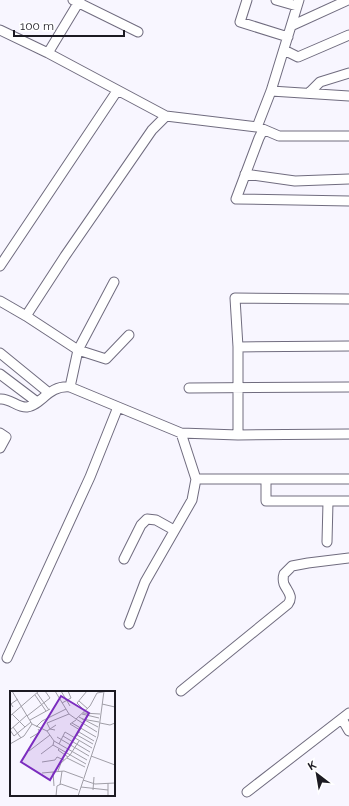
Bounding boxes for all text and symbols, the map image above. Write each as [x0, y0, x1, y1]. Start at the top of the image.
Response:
scale bar [14, 12, 124, 38]
text: 100 m [20, 19, 54, 33]
inset map [10, 691, 115, 796]
north arrow [297, 754, 337, 794]
text: K [306, 758, 319, 773]

